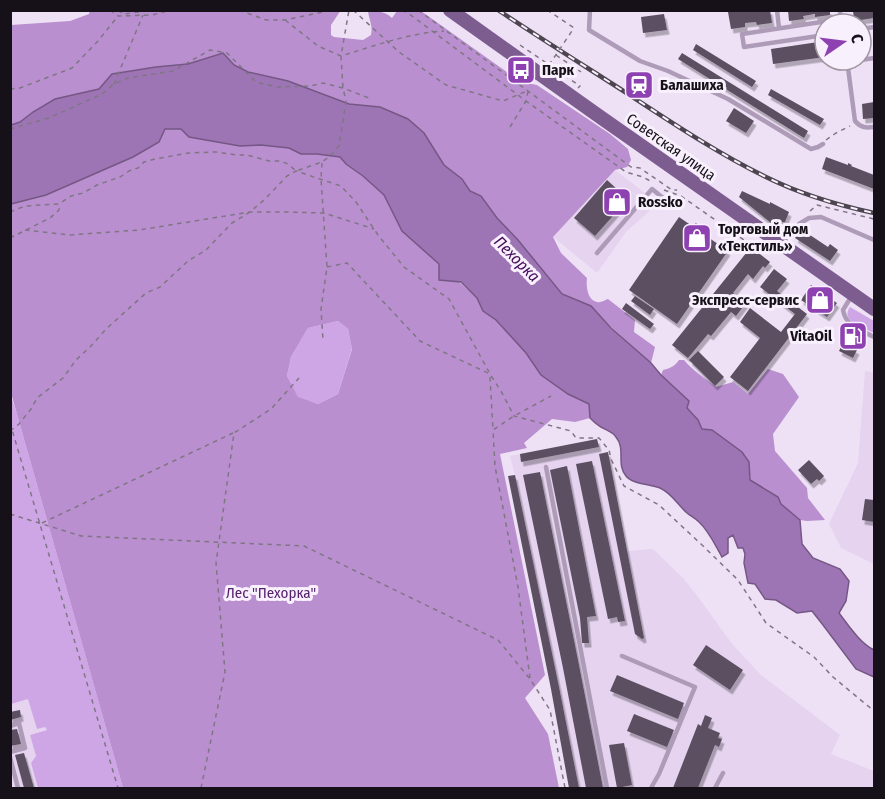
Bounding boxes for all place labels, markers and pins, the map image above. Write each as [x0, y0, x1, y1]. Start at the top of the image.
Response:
bus stop icon: Парк [505, 54, 537, 86]
place label: Парк [542, 61, 575, 79]
station icon: Балашиха [623, 69, 655, 101]
place label: Балашиха [660, 76, 724, 94]
shop icon: Rossko [601, 186, 633, 218]
place label: Rossko [638, 193, 683, 211]
place label: Торговый дом «Текстиль» [718, 220, 808, 255]
shop icon: Торговый дом «Текстиль» [681, 222, 713, 254]
shop icon: Экспресс-сервис [804, 284, 836, 316]
place label: Экспресс-сервис [692, 291, 799, 309]
fuel station icon: VitaOil [837, 320, 869, 352]
place label: VitaOil [789, 327, 833, 345]

